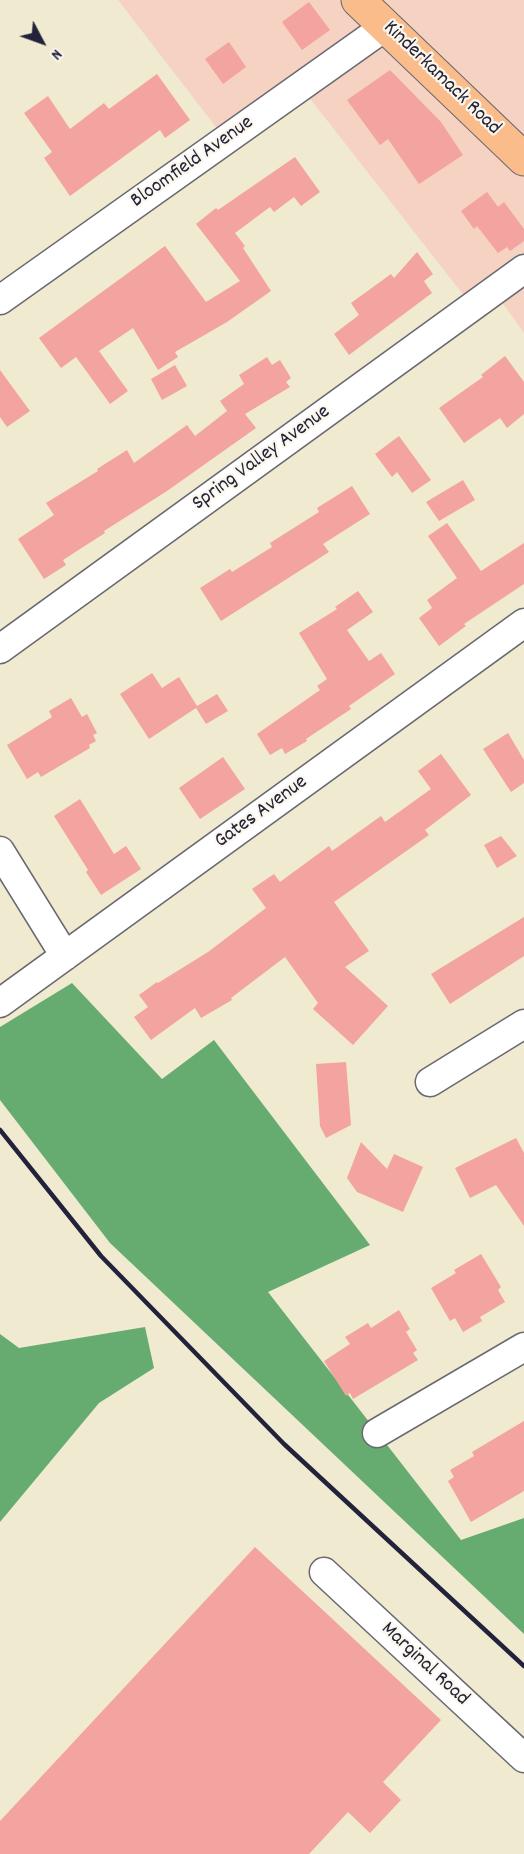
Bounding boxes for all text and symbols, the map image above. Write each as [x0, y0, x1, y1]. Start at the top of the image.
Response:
north arrow [12, 12, 72, 72]
street label: Kinderkamack Road [377, 16, 505, 142]
text: N [45, 44, 67, 65]
street label: Bloomfield Avenue [127, 111, 259, 215]
street label: Spring Valley Avenue [188, 401, 336, 517]
street label: Gates Avenue [211, 771, 313, 855]
street label: Marginal Road [375, 1618, 473, 1712]

